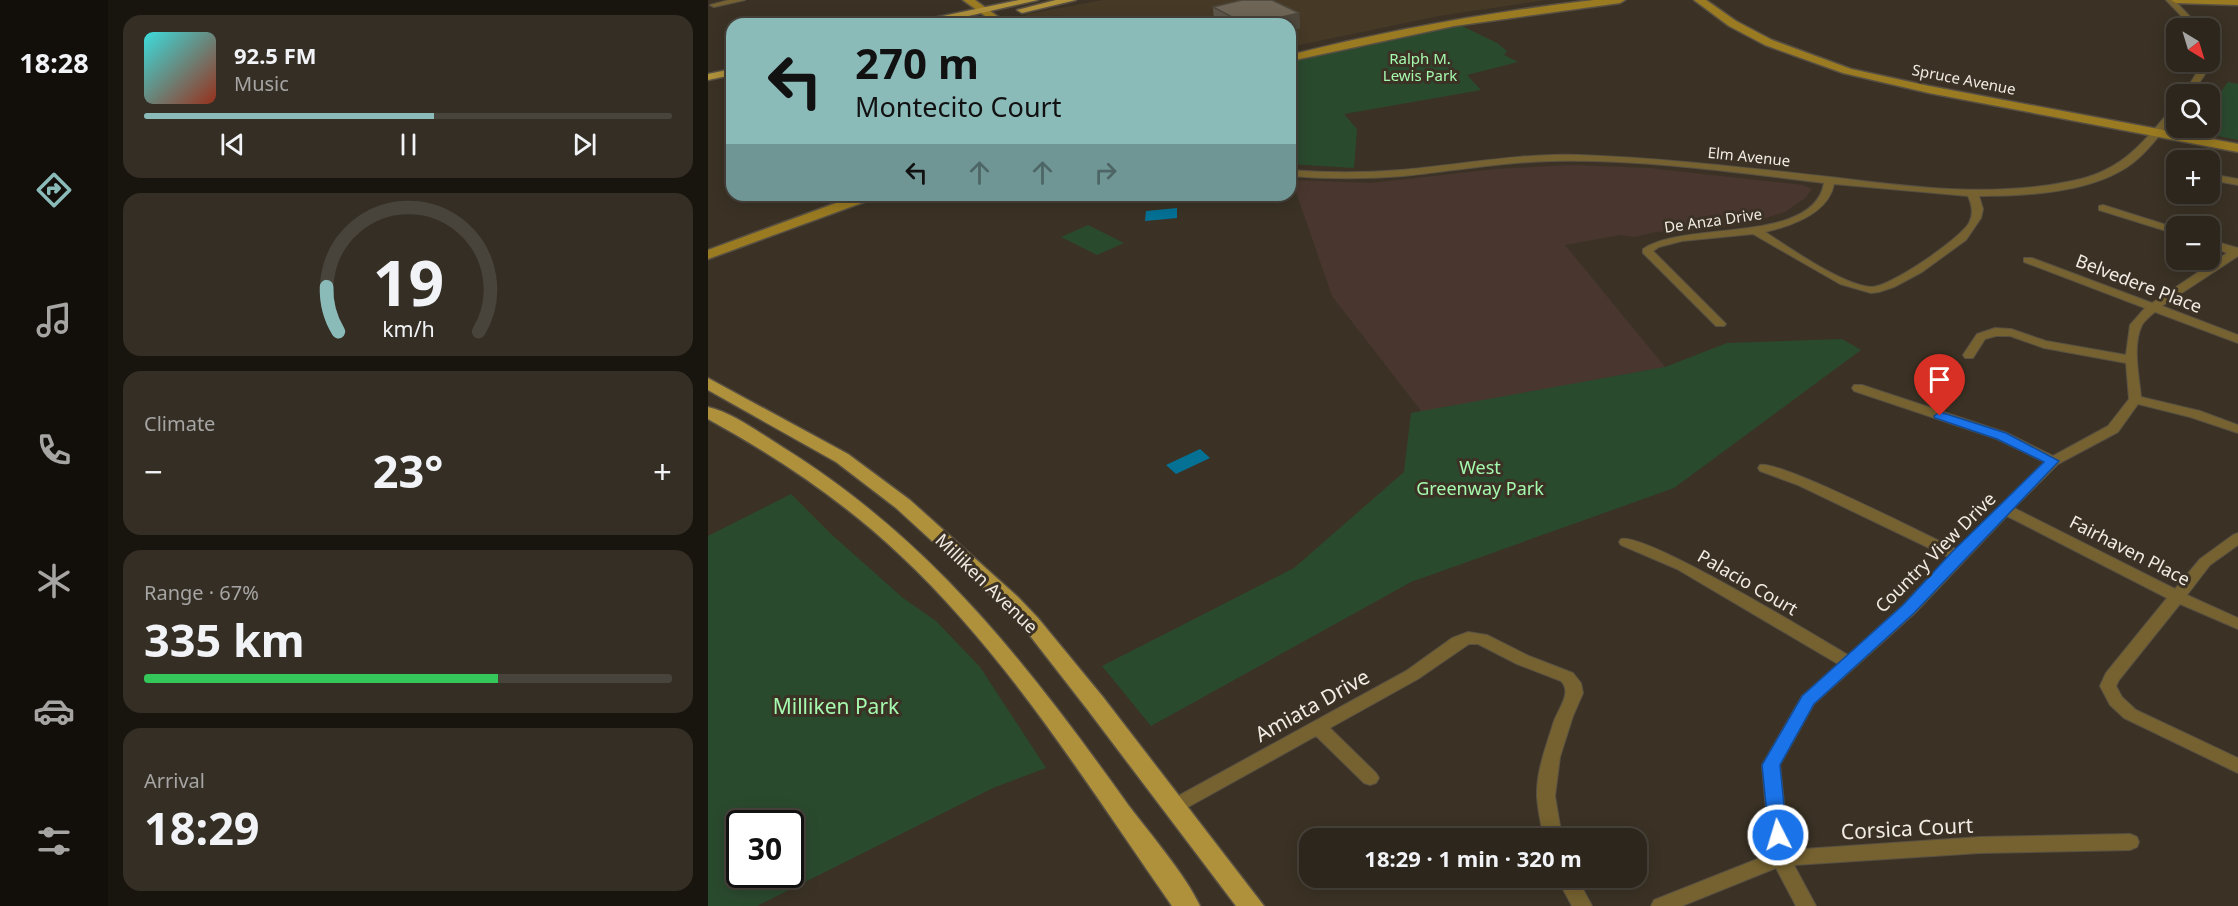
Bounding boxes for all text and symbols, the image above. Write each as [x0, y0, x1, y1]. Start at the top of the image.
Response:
north arrow [2166, 18, 2220, 72]
map controls [2166, 18, 2220, 270]
text: 270 m [855, 34, 979, 91]
text: 92.5 FM [234, 40, 316, 70]
icon: left [756, 42, 834, 120]
text: 18:28 [19, 44, 89, 81]
park label: Ralph M. Lewis Park [1383, 48, 1457, 85]
street label: Spruce Avenue [1910, 59, 2018, 99]
text: Music [234, 70, 289, 97]
button: search [2166, 84, 2220, 138]
text: Montecito Court [855, 88, 1062, 125]
icon: previous [216, 128, 249, 161]
icon: pause [392, 128, 425, 161]
icon: next [568, 128, 601, 161]
street label: Elm Avenue [1707, 142, 1791, 170]
button: + [2166, 150, 2220, 204]
icon: left [900, 156, 933, 189]
icon: ahead [963, 156, 996, 189]
icon: ahead [1026, 156, 1059, 189]
icon: right [1089, 156, 1122, 189]
icon: directions [33, 169, 75, 211]
street label: De Anza Drive [1663, 203, 1763, 237]
button: − [2166, 216, 2220, 270]
text: 19 [372, 239, 444, 324]
street label: Belvedere Place [2072, 248, 2206, 318]
icon: music [33, 299, 75, 341]
text: km/h [382, 314, 434, 343]
pin [1914, 354, 1965, 416]
icon: arrive [1923, 363, 1956, 396]
text: Climate [144, 410, 215, 437]
icon: phone [33, 429, 75, 471]
text: 23° [373, 440, 443, 501]
text: − [144, 449, 163, 494]
text: + [653, 449, 672, 494]
park label: West Greenway Park [1416, 455, 1544, 500]
street label: Country View Drive [1870, 487, 2000, 617]
street label: Fairhaven Place [2066, 509, 2194, 591]
street label: Milliken Avenue [931, 528, 1043, 638]
street label: Palacio Court [1694, 544, 1803, 621]
icon: climate [33, 560, 75, 602]
text: Range · 67% [144, 579, 259, 606]
text: 335 km [144, 609, 305, 670]
street label: Amiata Drive [1250, 662, 1374, 748]
icon: car [33, 690, 75, 732]
park label: Milliken Park [773, 692, 900, 720]
text: Arrival [144, 767, 205, 794]
text: 18:29 [144, 797, 260, 858]
position arrow [1746, 803, 1810, 867]
speed limit sign: 30 [726, 810, 804, 888]
street label: Corsica Court [1840, 811, 1974, 845]
icon: filters [33, 820, 75, 862]
text: 18:29 · 1 min · 320 m [1364, 843, 1582, 873]

